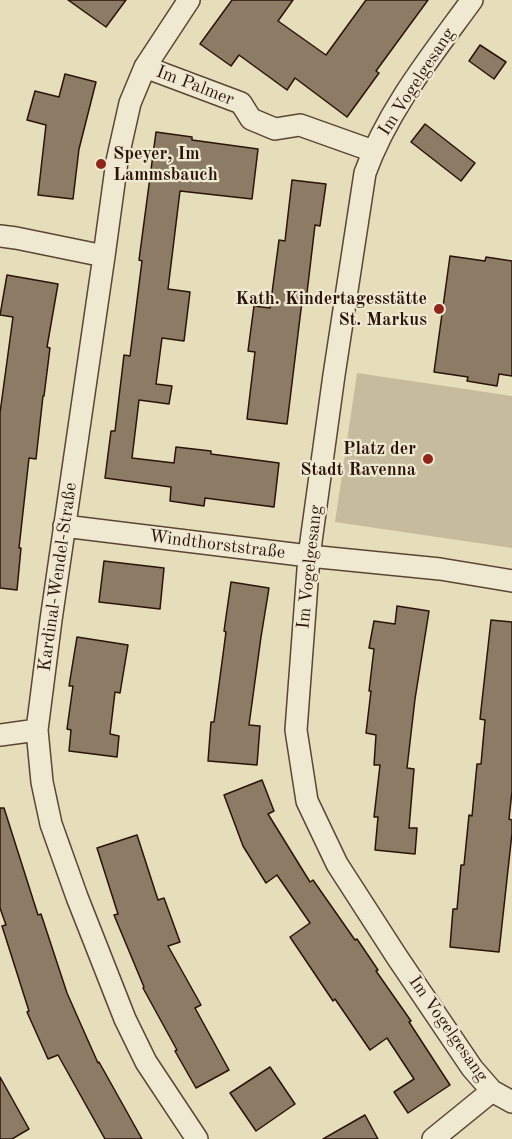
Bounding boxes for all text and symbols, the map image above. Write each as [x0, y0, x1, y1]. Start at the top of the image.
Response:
street label: Im Vogelgesang [374, 24, 460, 140]
street label: Im Palmer [153, 61, 237, 111]
place label: Speyer, Im Lammsbauch [113, 143, 218, 186]
marker: Speyer, Im Lammsbauch [94, 157, 108, 171]
place label: Kath. Kindertagesstätte St. Markus [235, 288, 427, 330]
marker: Kath. Kindertagesstätte St. Markus [432, 302, 446, 316]
place label: Platz der Stadt Ravenna [300, 438, 416, 480]
marker: Platz der Stadt Ravenna [421, 452, 435, 466]
street label: Kardinal-Wendel-Straße [34, 481, 82, 673]
street label: Im Vogelgesang [293, 504, 327, 630]
street label: Windthorststraße [148, 526, 286, 564]
street label: Im Vogelgesang [403, 972, 493, 1086]

